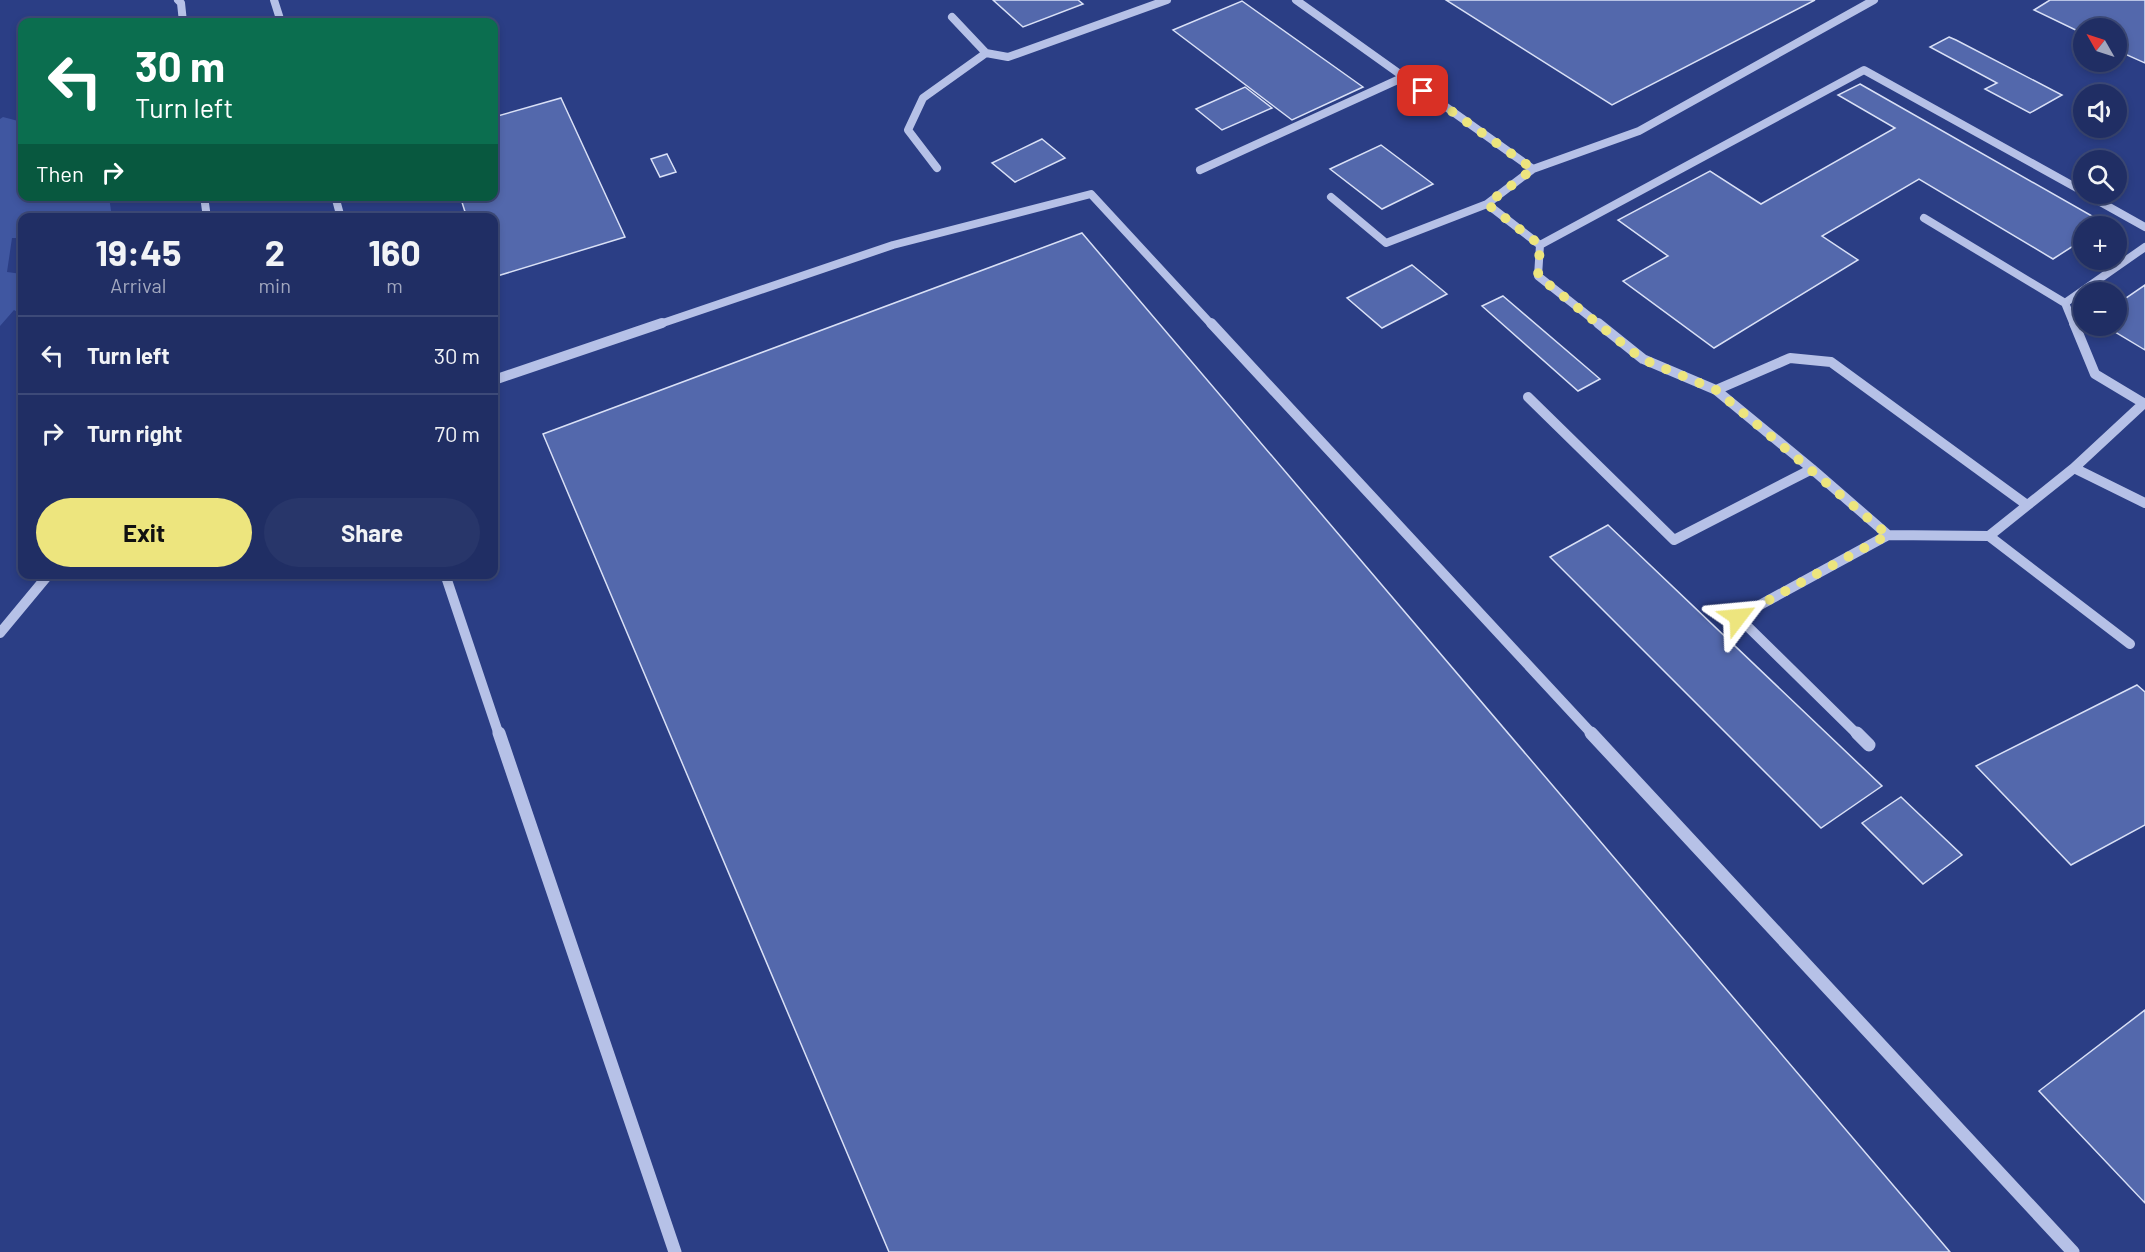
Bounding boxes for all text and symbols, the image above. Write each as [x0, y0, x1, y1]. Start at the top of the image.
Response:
north arrow [2073, 18, 2127, 72]
map controls [2073, 18, 2127, 336]
text: 30 m [135, 40, 225, 90]
icon: left [36, 42, 114, 120]
pin [1397, 65, 1448, 116]
icon: arrive [1406, 74, 1439, 107]
button: sound [2073, 84, 2127, 138]
text: Turn left [135, 91, 233, 123]
button: search [2073, 150, 2127, 204]
icon: right [96, 156, 129, 189]
text: Then [36, 160, 84, 186]
button: + [2073, 216, 2127, 270]
text: 19:45 [95, 230, 181, 273]
text: 2 [265, 230, 285, 273]
text: 160 [368, 230, 421, 273]
text: Arrival [110, 273, 166, 297]
text: min [259, 273, 291, 297]
text: m [386, 273, 403, 297]
button: − [2073, 282, 2127, 336]
icon: left [36, 339, 69, 372]
text: Turn left [87, 342, 170, 368]
text: 30 m [434, 342, 480, 368]
icon: right [36, 417, 69, 450]
text: Turn right [87, 420, 182, 446]
text: 70 m [435, 420, 480, 446]
button: Exit [36, 498, 252, 567]
button: Share [264, 498, 480, 567]
position arrow [1706, 585, 1770, 649]

